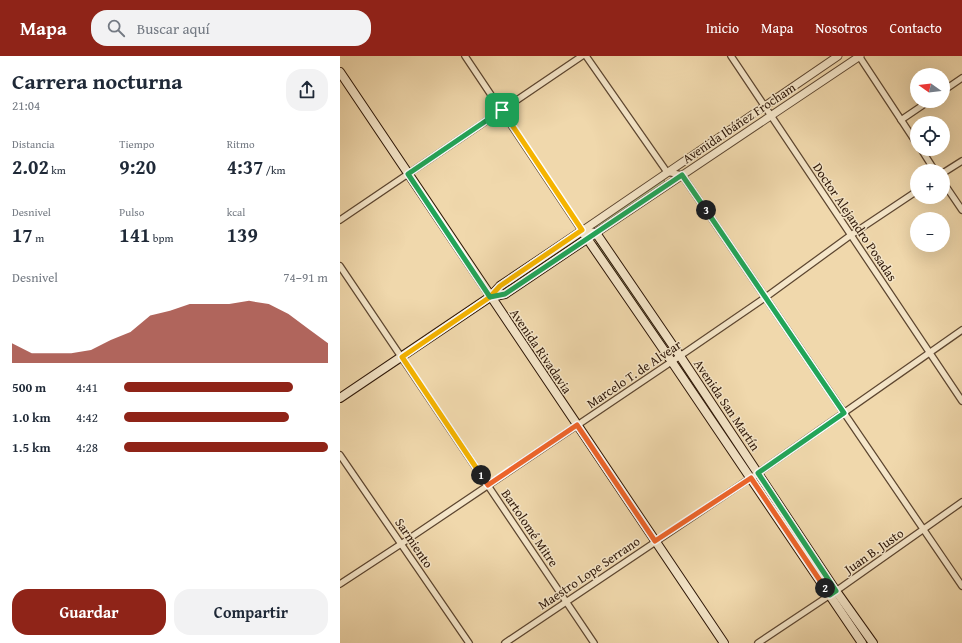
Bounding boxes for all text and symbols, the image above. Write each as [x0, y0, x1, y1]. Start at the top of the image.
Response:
search box [91, 10, 371, 46]
text: Mapa [20, 14, 67, 42]
icon: search [105, 17, 127, 39]
text: Buscar aquí [137, 18, 210, 39]
text: Inicio [706, 18, 739, 38]
text: Mapa [761, 18, 793, 38]
text: Nosotros [815, 18, 868, 38]
text: Contacto [890, 18, 942, 38]
text: Carrera nocturna [12, 65, 183, 97]
north arrow [910, 68, 950, 108]
map controls [910, 68, 950, 252]
button: share [286, 69, 328, 111]
street label: Avenida Ibáñez Frocham [679, 78, 800, 168]
pin [485, 93, 519, 127]
text: 21:04 [12, 96, 40, 115]
icon: arrive [491, 99, 513, 121]
button: locate [910, 116, 950, 156]
text: Distancia [12, 136, 55, 152]
text: Tiempo [119, 136, 154, 152]
text: Ritmo [227, 136, 255, 152]
text: 2.02 [12, 152, 49, 181]
text: 9:20 [119, 152, 156, 181]
text: 4:37 [227, 152, 263, 181]
street label: Doctor Alejandro Posadas [808, 159, 902, 285]
text: km [49, 162, 66, 178]
text: /km [263, 162, 286, 178]
button: + [910, 164, 950, 204]
pin: 3 [696, 200, 716, 220]
text: 3 [703, 202, 709, 218]
text: Desnivel [12, 204, 51, 220]
text: Pulso [119, 204, 144, 220]
text: kcal [227, 204, 245, 220]
button: − [910, 212, 950, 252]
text: 17 [12, 220, 33, 249]
text: 141 [119, 220, 150, 249]
text: 139 [227, 220, 258, 249]
text: m [33, 230, 44, 246]
text: bpm [150, 230, 173, 246]
text: Desnivel [12, 268, 58, 287]
text: 74–91 m [283, 268, 328, 287]
street label: Avenida Rivadavia [505, 305, 577, 398]
street label: Marcelo T. de Alvear [583, 335, 686, 413]
street label: Avenida San Martín [689, 355, 765, 455]
text: 500 m [12, 378, 46, 397]
text: 4:41 [76, 378, 98, 397]
text: 1.0 km [12, 408, 51, 427]
text: 4:42 [76, 408, 98, 427]
text: 1.5 km [12, 438, 51, 457]
text: 4:28 [76, 438, 98, 457]
pin: 1 [471, 465, 491, 485]
text: 1 [478, 467, 484, 483]
street label: Bartolomé Mitre [497, 485, 563, 571]
street label: Sarmiento [390, 514, 438, 572]
street label: Juan B. Justo [839, 523, 908, 580]
street label: Maestro Lope Serrano [534, 532, 644, 614]
pin: 2 [815, 578, 835, 598]
text: 2 [822, 580, 828, 596]
button: Guardar [12, 589, 166, 635]
button: Compartir [174, 589, 328, 635]

